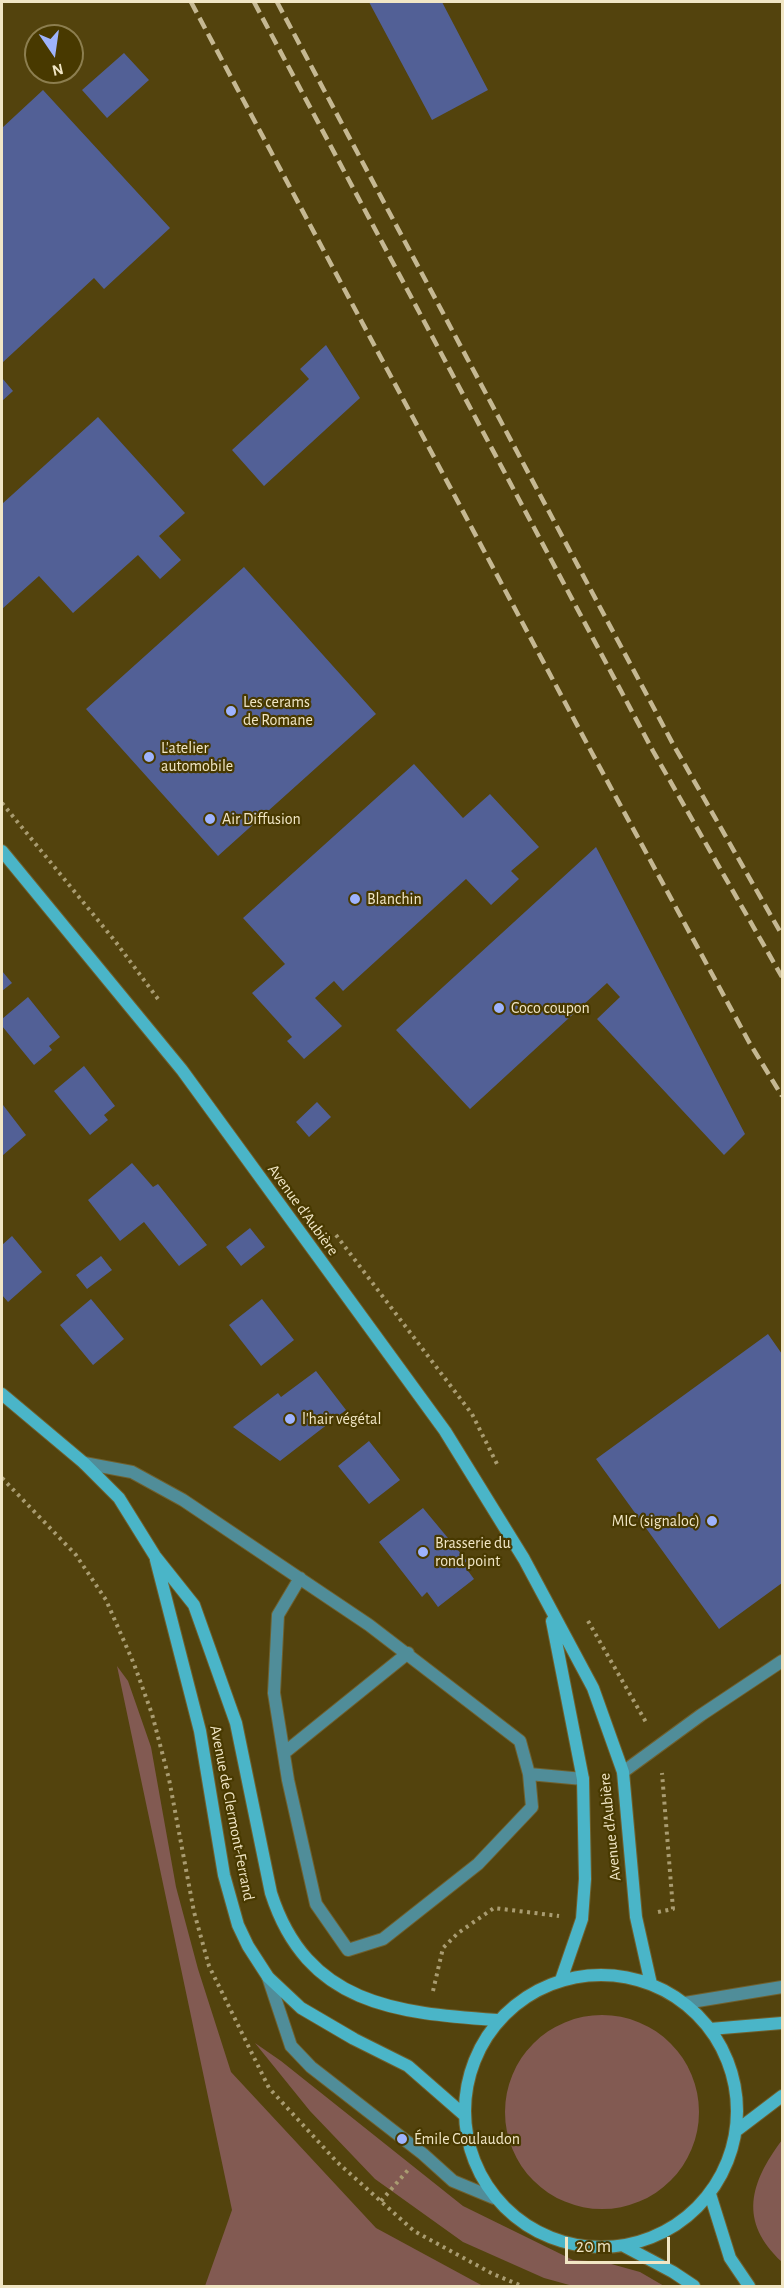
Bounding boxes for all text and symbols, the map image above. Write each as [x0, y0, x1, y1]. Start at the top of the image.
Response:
north arrow [24, 24, 84, 84]
text: N [50, 61, 65, 79]
place label: Les cerams de Romane [243, 692, 313, 730]
marker: Les cerams de Romane [224, 704, 238, 718]
place label: L'atelier automobile [161, 738, 233, 776]
marker: L'atelier automobile [142, 750, 156, 764]
place label: Air Diffusion [222, 809, 301, 829]
marker: Air Diffusion [203, 812, 217, 826]
place label: Blanchin [367, 889, 422, 909]
marker: Blanchin [348, 892, 362, 906]
place label: Coco coupon [511, 998, 590, 1018]
marker: Coco coupon [492, 1001, 506, 1015]
street label: Avenue d'Aubière [263, 1161, 343, 1259]
place label: l'hair végétal [302, 1409, 381, 1429]
marker: l'hair végétal [283, 1412, 297, 1426]
place label: MIC (signaloc) [612, 1511, 700, 1531]
marker: MIC (signaloc) [705, 1514, 719, 1528]
place label: Brasserie du rond point [435, 1533, 511, 1571]
marker: Brasserie du rond point [416, 1545, 430, 1559]
street label: Avenue de Clermont-Ferrand [206, 1724, 258, 1902]
street label: Avenue d'Aubière [595, 1772, 625, 1882]
place label: Émile Coulaudon [414, 2129, 520, 2149]
marker: Émile Coulaudon [395, 2132, 409, 2146]
scale bar [568, 2225, 673, 2263]
text: 20 m [576, 2238, 611, 2256]

